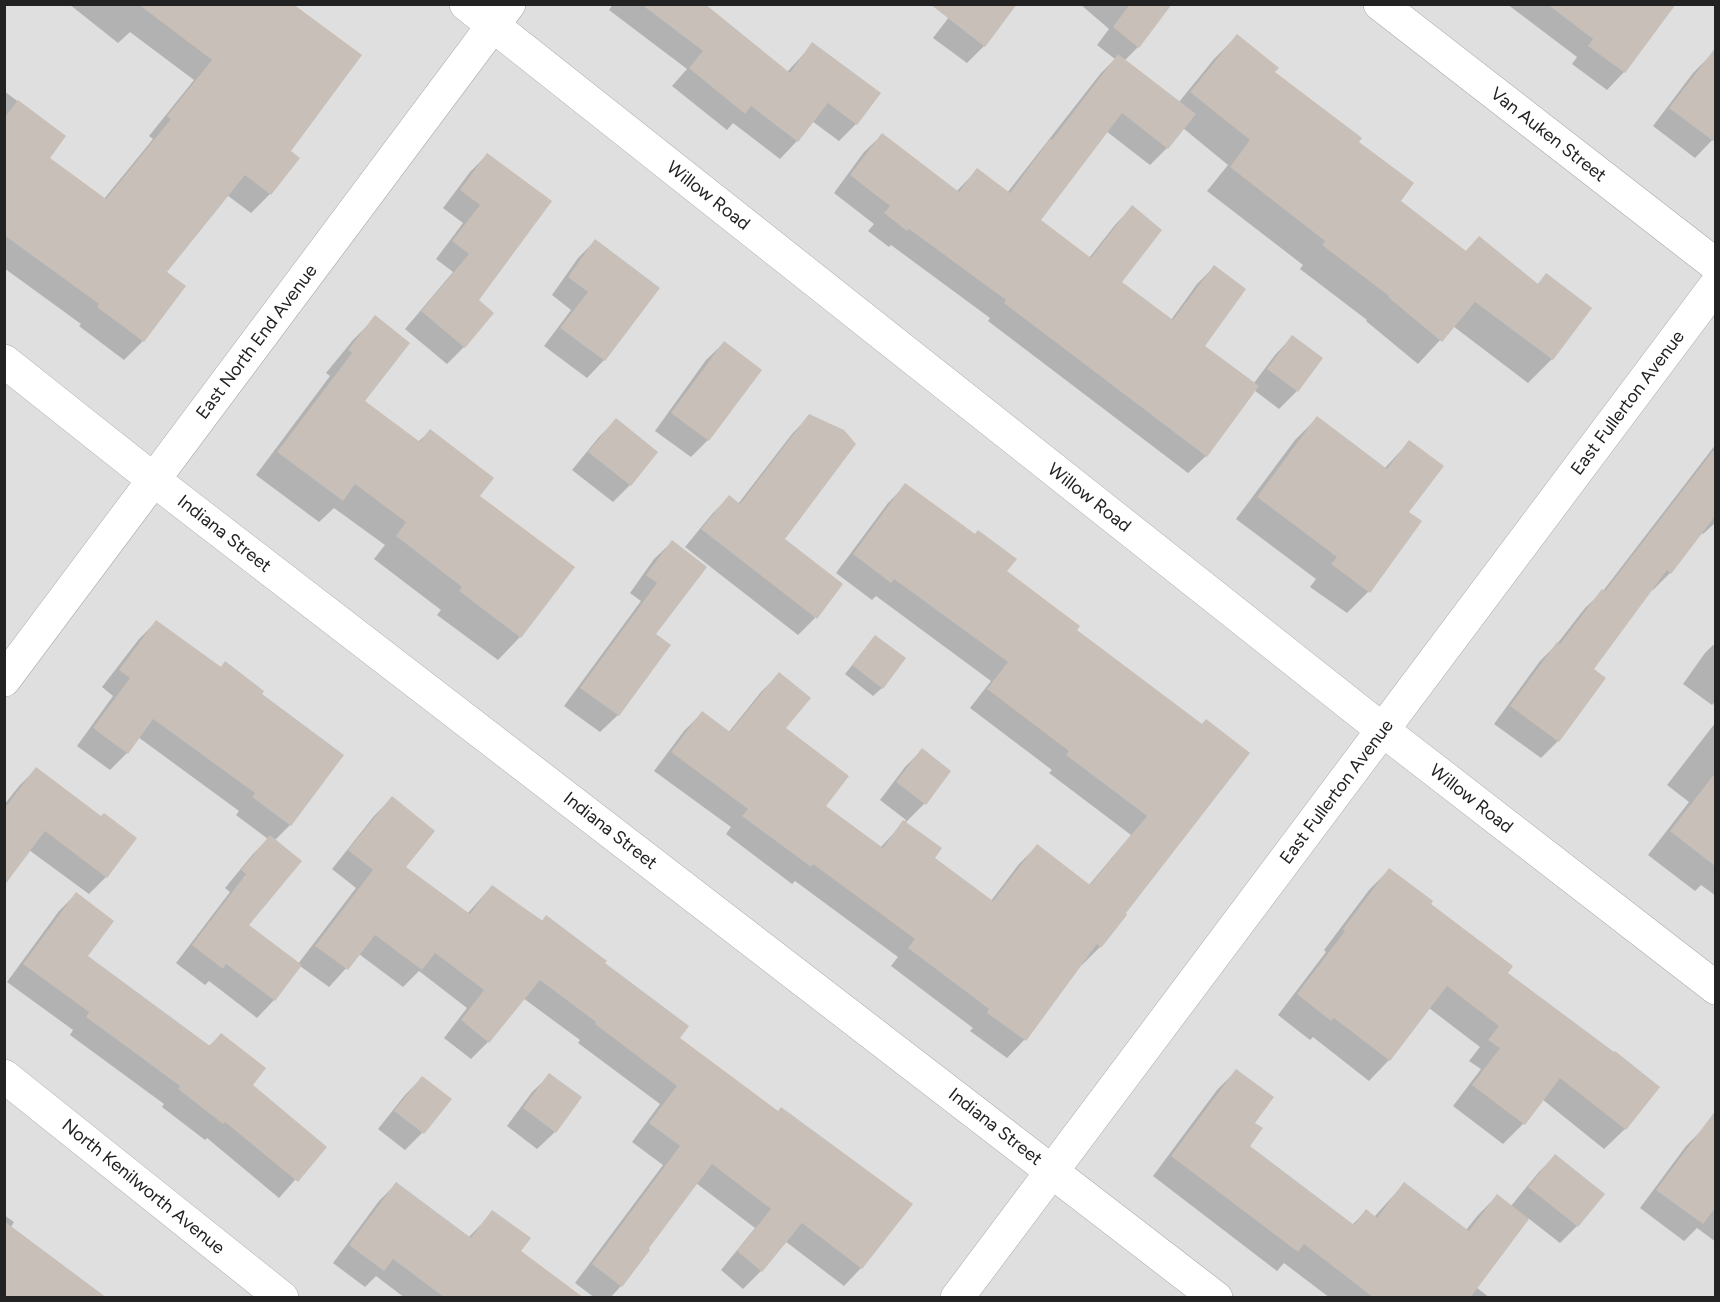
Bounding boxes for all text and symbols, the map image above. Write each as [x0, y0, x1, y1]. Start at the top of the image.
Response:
street label: Van Auken Street [1486, 83, 1610, 187]
street label: Willow Road [662, 157, 754, 235]
street label: East North End Avenue [192, 261, 322, 423]
street label: East Fullerton Avenue [1567, 326, 1689, 480]
street label: Willow Road [1043, 459, 1135, 537]
street label: Indiana Street [173, 491, 275, 577]
street label: East Fullerton Avenue [1276, 715, 1398, 869]
street label: Willow Road [1425, 760, 1517, 838]
street label: Indiana Street [559, 788, 661, 874]
street label: Indiana Street [944, 1084, 1046, 1170]
street label: North Kenilworth Avenue [57, 1115, 229, 1259]

